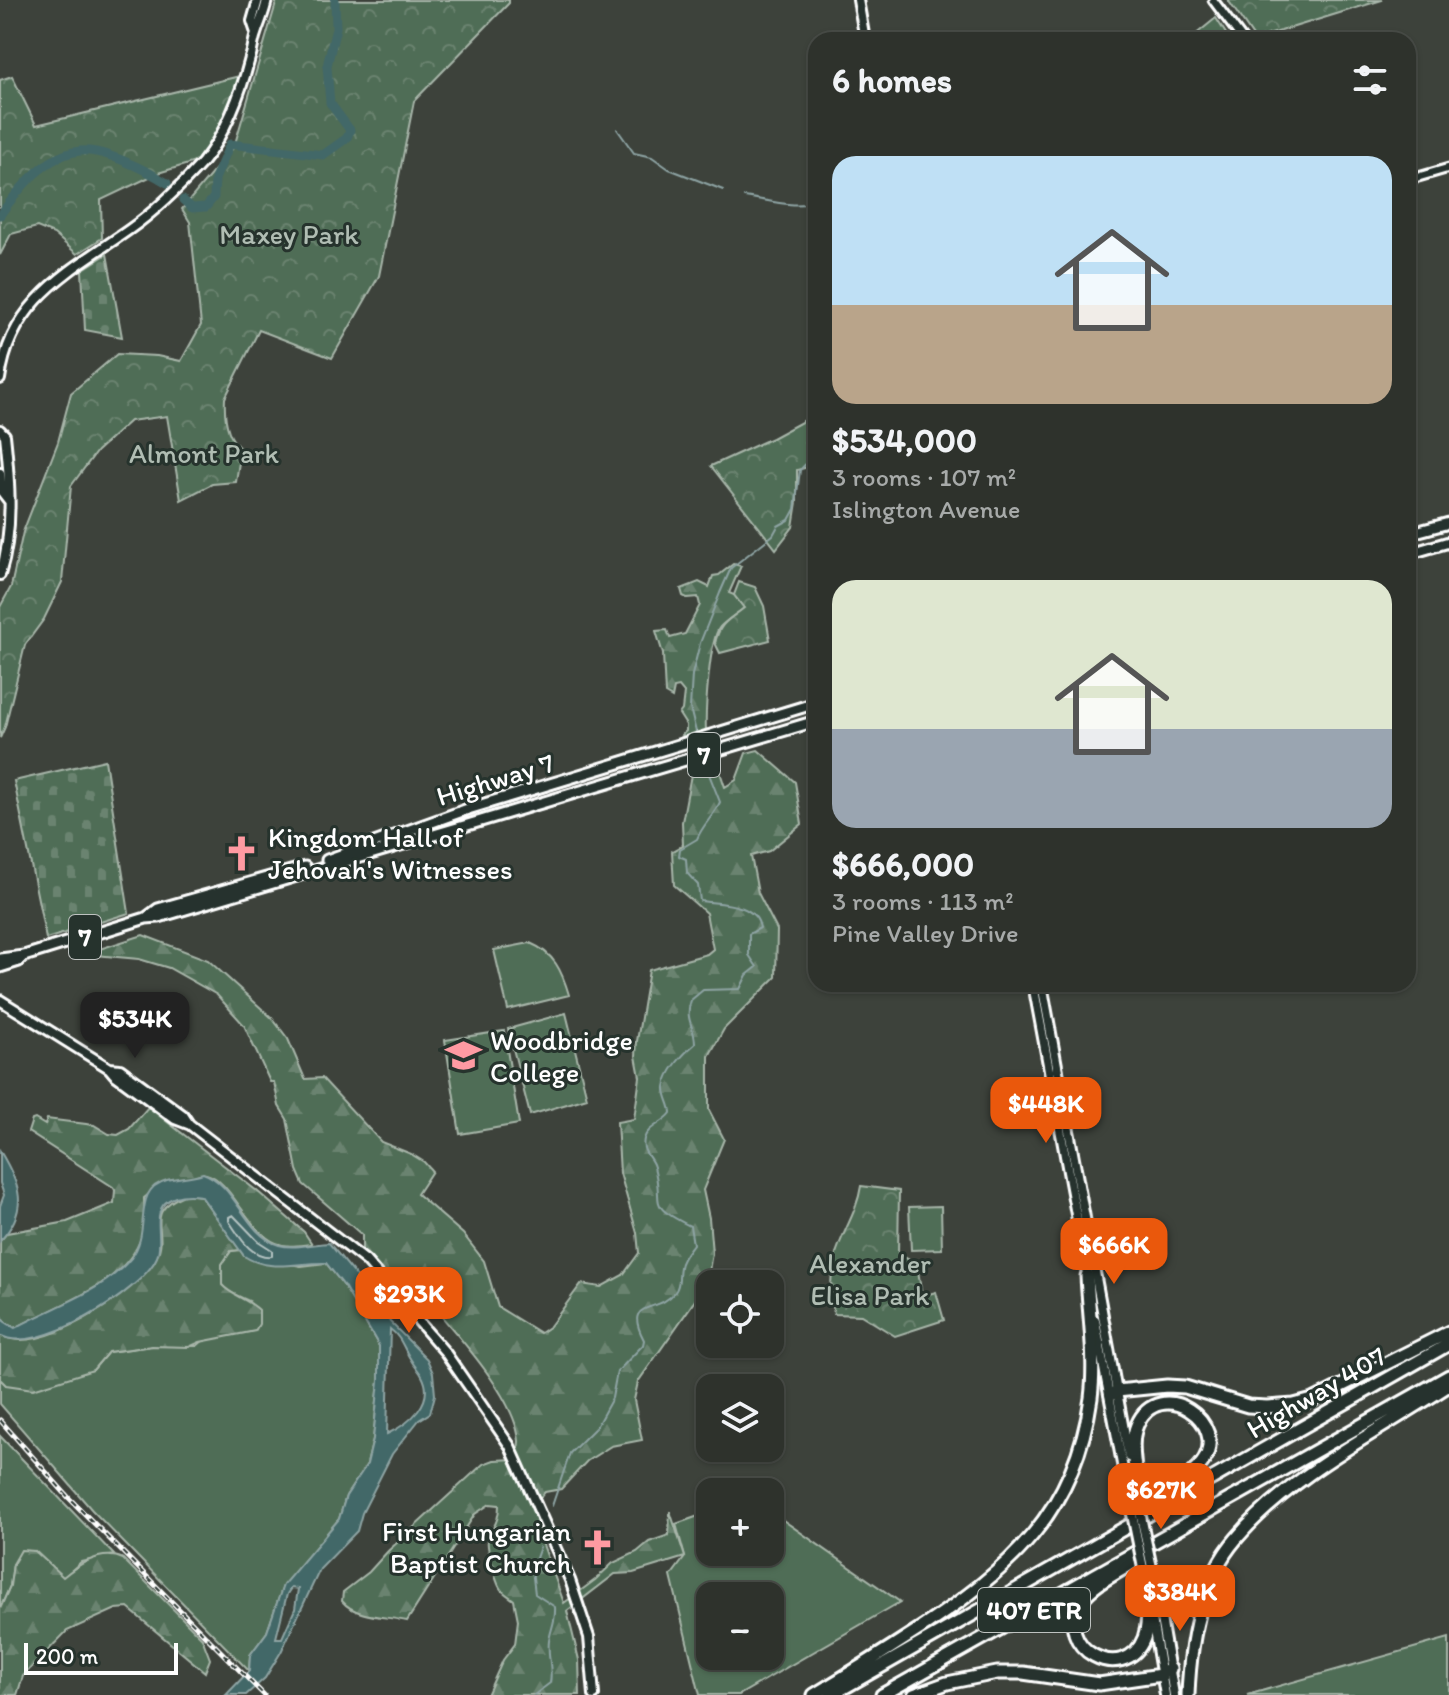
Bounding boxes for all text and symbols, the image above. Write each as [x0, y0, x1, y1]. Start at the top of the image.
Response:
icon: filters [1348, 58, 1392, 102]
text: 6 homes [832, 60, 952, 101]
icon: home [1040, 208, 1184, 352]
park label: Maxey Park [219, 217, 359, 251]
text: $534,000 [832, 420, 977, 461]
park label: Almont Park [129, 436, 280, 470]
text: 3 rooms · 107 m² [832, 461, 1016, 493]
text: Islington Avenue [832, 493, 1020, 525]
icon: home [1040, 632, 1184, 776]
road number: 7 [688, 733, 720, 777]
street label: Highway 7 [432, 745, 558, 813]
place label: Kingdom Hall of Jehovah's Witnesses [268, 820, 513, 886]
church icon: Kingdom Hall of Jehovah's Witnesses [223, 834, 261, 872]
text: $666,000 [832, 844, 974, 885]
text: 3 rooms · 113 m² [832, 885, 1014, 917]
road number: 7 [69, 915, 101, 959]
text: Pine Valley Drive [832, 917, 1019, 949]
pin: $534K [79, 992, 191, 1060]
text: $534K [98, 1002, 172, 1034]
place label: Woodbridge College [490, 1023, 633, 1089]
school or university icon: Woodbridge College [445, 1037, 483, 1075]
pin: $448K [990, 1077, 1102, 1145]
text: $448K [1008, 1087, 1084, 1119]
pin: $666K [1058, 1218, 1170, 1286]
text: $666K [1078, 1228, 1150, 1260]
park label: Alexander Elisa Park [809, 1246, 931, 1312]
pin: $293K [353, 1267, 465, 1335]
map controls [696, 1270, 784, 1670]
button: locate [696, 1270, 784, 1358]
text: $293K [373, 1277, 445, 1309]
street label: Highway 407 [1240, 1338, 1392, 1446]
button: layers [696, 1374, 784, 1462]
pin: $627K [1105, 1463, 1217, 1531]
text: $627K [1126, 1473, 1196, 1505]
button: + [696, 1478, 784, 1566]
place label: First Hungarian Baptist Church [382, 1514, 571, 1580]
church icon: First Hungarian Baptist Church [578, 1528, 616, 1566]
pin: $384K [1124, 1565, 1236, 1633]
text: $384K [1143, 1575, 1217, 1607]
button: − [696, 1582, 784, 1670]
road number: 407 ETR [978, 1588, 1090, 1632]
scale bar [24, 1639, 178, 1675]
text: 200 m [36, 1643, 98, 1670]

